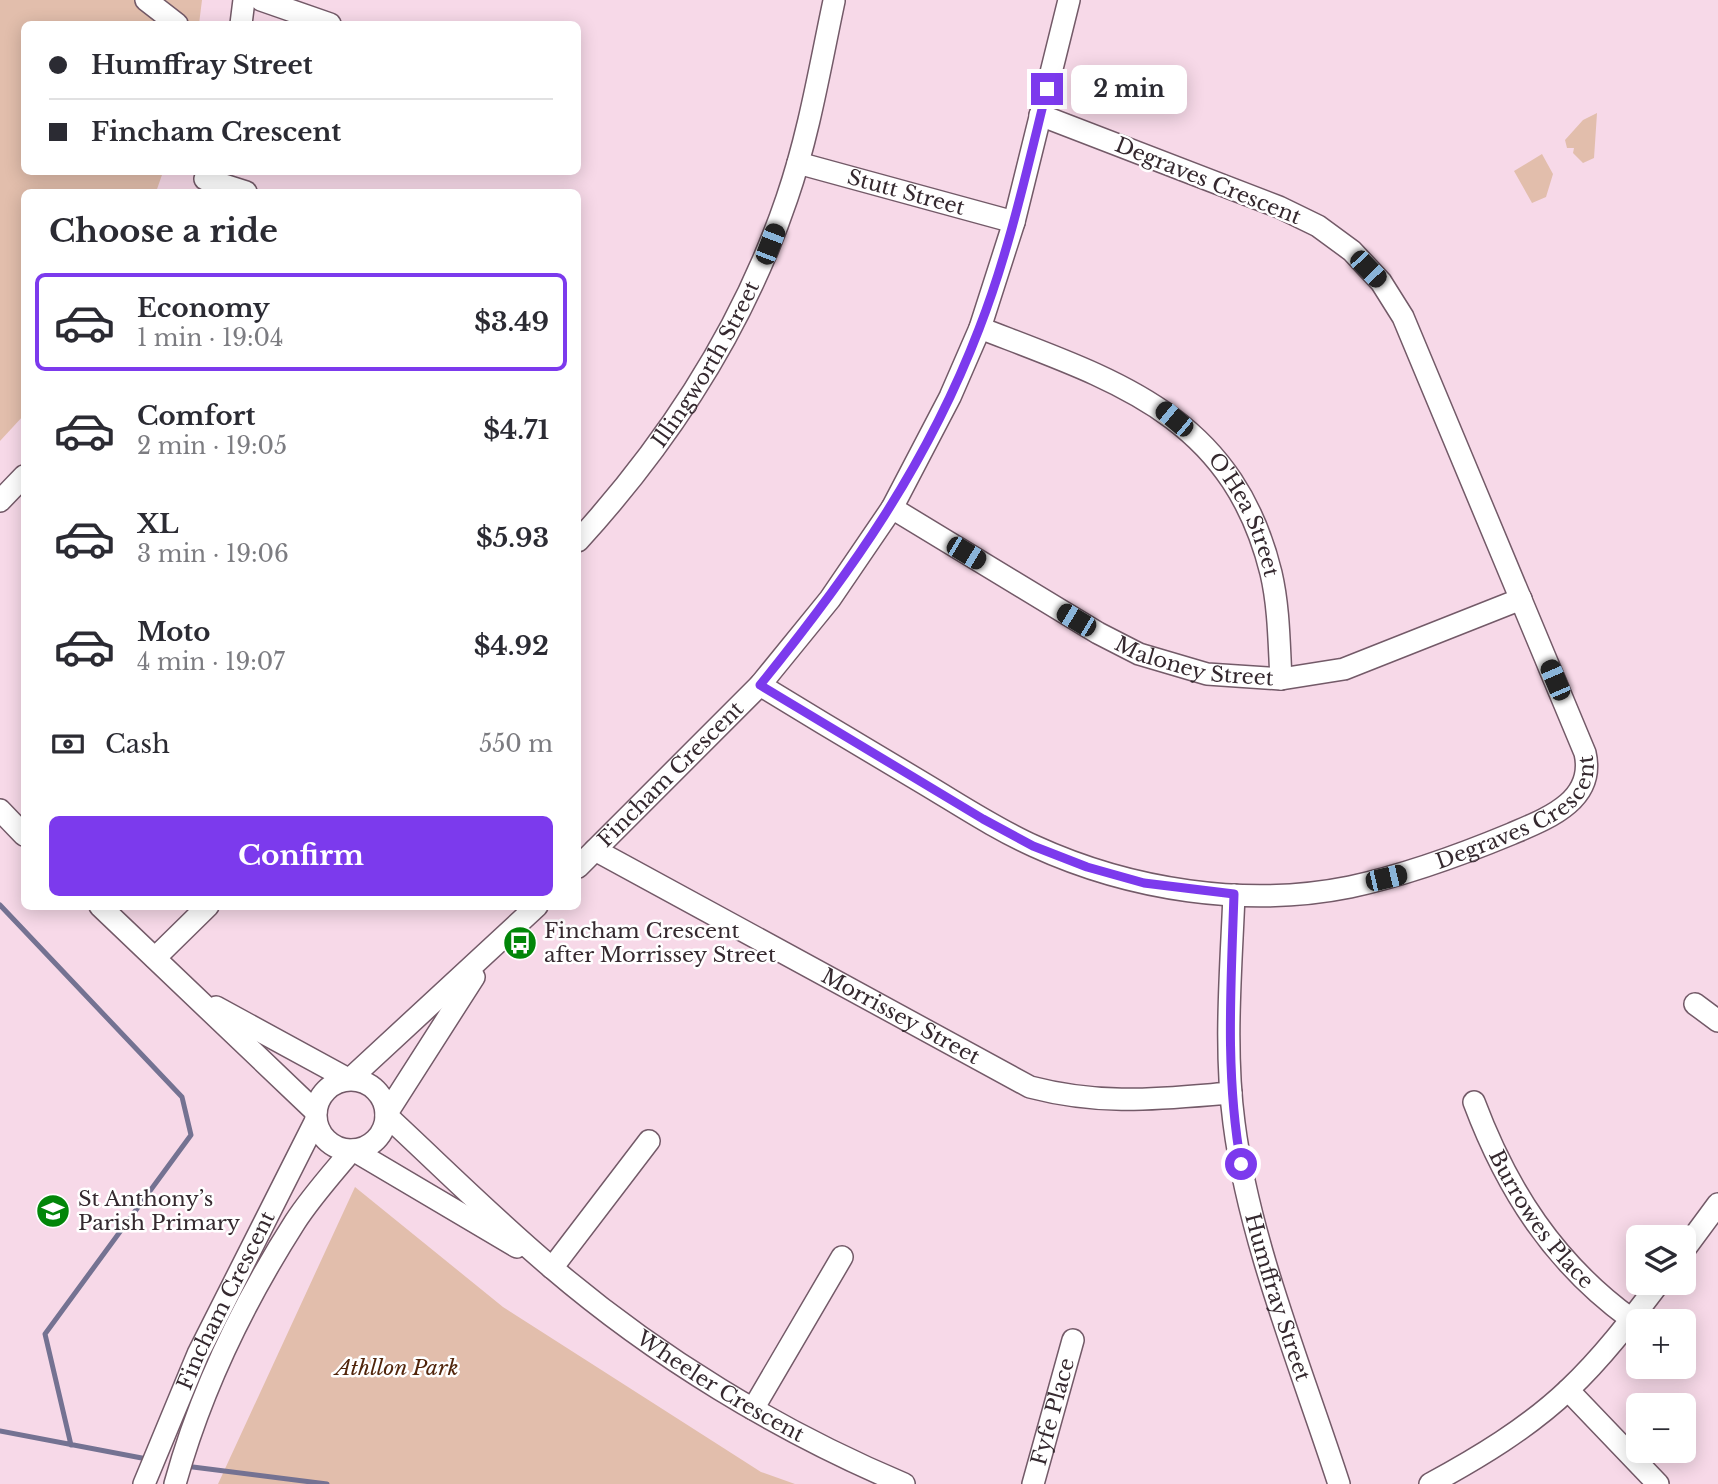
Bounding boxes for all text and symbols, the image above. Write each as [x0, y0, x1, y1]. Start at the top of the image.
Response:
text: Humffray Street [91, 49, 313, 81]
callout: 2 min [1072, 64, 1187, 114]
route end [1031, 73, 1063, 105]
text: 2 min [1093, 75, 1165, 103]
text: Fincham Crescent [91, 116, 341, 148]
street label: Degraves Crescent [1111, 132, 1305, 230]
street label: Stutt Street [844, 164, 968, 221]
text: Choose a ride [49, 211, 278, 251]
car [753, 221, 788, 267]
car [1346, 247, 1391, 291]
street label: Illingworth Street [646, 277, 765, 453]
icon: car [53, 291, 116, 354]
text: Economy [137, 292, 270, 324]
text: $3.49 [474, 306, 549, 338]
text: 1 min · 19:04 [137, 324, 283, 352]
car [1152, 397, 1197, 441]
icon: car [53, 399, 116, 462]
text: Comfort [137, 400, 255, 432]
text: $4.71 [483, 414, 549, 446]
text: 2 min · 19:05 [137, 432, 287, 460]
street label: O'Hea Street [1203, 447, 1284, 579]
icon: car [53, 507, 116, 570]
text: XL [137, 508, 179, 540]
text: $5.93 [476, 522, 549, 554]
car [943, 533, 990, 573]
text: 3 min · 19:06 [137, 540, 289, 568]
car [1053, 600, 1100, 640]
icon: car [53, 615, 116, 678]
text: Moto [137, 616, 210, 648]
text: $4.92 [474, 630, 549, 662]
street label: Maloney Street [1110, 631, 1275, 691]
text: 4 min · 19:07 [137, 648, 285, 676]
car [1538, 657, 1573, 703]
street label: Fincham Crescent [592, 696, 749, 853]
icon: cash [49, 725, 87, 763]
text: Cash [105, 728, 170, 760]
text: 550 m [479, 730, 553, 758]
street label: Degraves Crescent [1432, 754, 1600, 875]
button: Confirm [49, 816, 553, 896]
car [1364, 863, 1409, 893]
place label: Fincham Crescent after Morrissey Street [544, 918, 776, 968]
bus stop icon: Fincham Crescent after Morrissey Street [501, 924, 539, 962]
street label: Morrissey Street [817, 963, 984, 1070]
street label: Burrowes Place [1483, 1146, 1599, 1294]
route start [1225, 1148, 1257, 1180]
place label: St Anthony’s Parish Primary [78, 1186, 241, 1236]
school or university icon: St Anthony’s Parish Primary [34, 1192, 72, 1230]
street label: Fincham Crescent [172, 1207, 281, 1394]
street label: Humffray Street [1239, 1210, 1316, 1385]
map controls [1626, 1225, 1696, 1463]
button: layers [1626, 1225, 1696, 1295]
button: + [1626, 1309, 1696, 1379]
street label: Wheeler Crescent [631, 1325, 809, 1448]
park label: Athllon Park [333, 1355, 458, 1381]
street label: Fyfe Place [1026, 1355, 1080, 1468]
button: − [1626, 1393, 1696, 1463]

